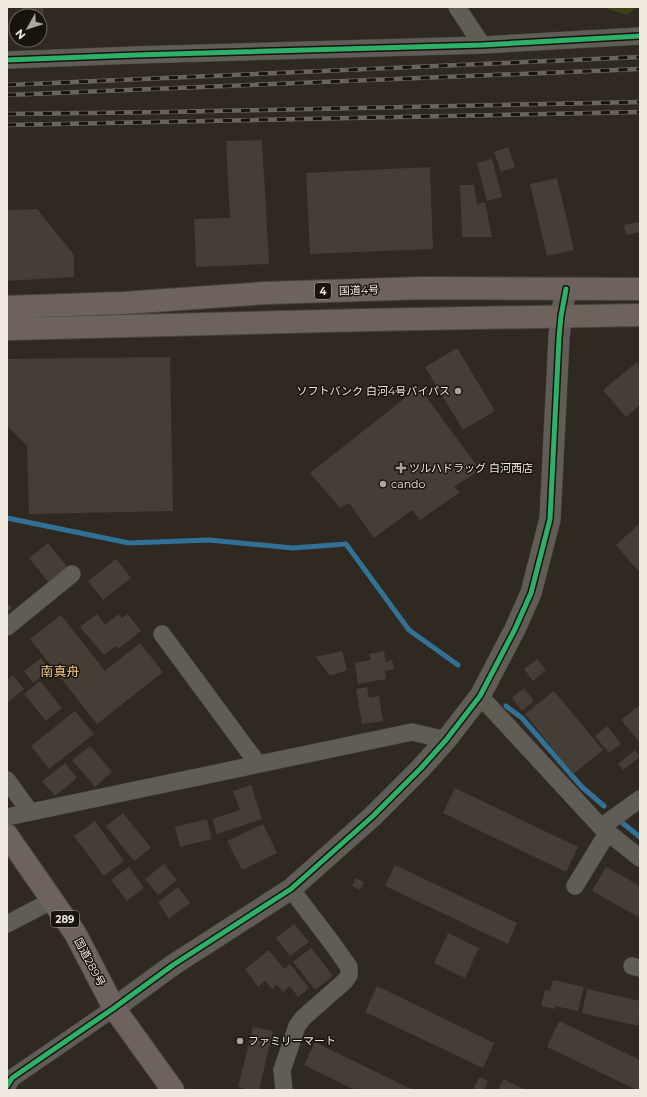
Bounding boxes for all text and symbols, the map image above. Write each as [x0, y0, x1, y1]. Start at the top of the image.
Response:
north arrow [8, 8, 48, 48]
text: N [12, 26, 28, 42]
street label: 国道4号 [339, 282, 379, 298]
road number: 4 [315, 283, 331, 299]
place label: ソフトバンク 白河4号バイパス [297, 384, 450, 398]
marker: ソフトバンク 白河4号バイパス [453, 386, 463, 396]
place label: ツルハドラッグ 白河西店 [409, 461, 533, 475]
marker: ツルハドラッグ 白河西店 [396, 463, 406, 473]
place label: cando [391, 477, 426, 491]
marker: cando [378, 479, 388, 489]
district label: 南真舟 [40, 663, 80, 679]
road number: 289 [51, 911, 79, 927]
street label: 国道289号 [71, 935, 109, 989]
place label: ファミリーマート [248, 1034, 336, 1048]
marker: ファミリーマート [235, 1036, 245, 1046]

